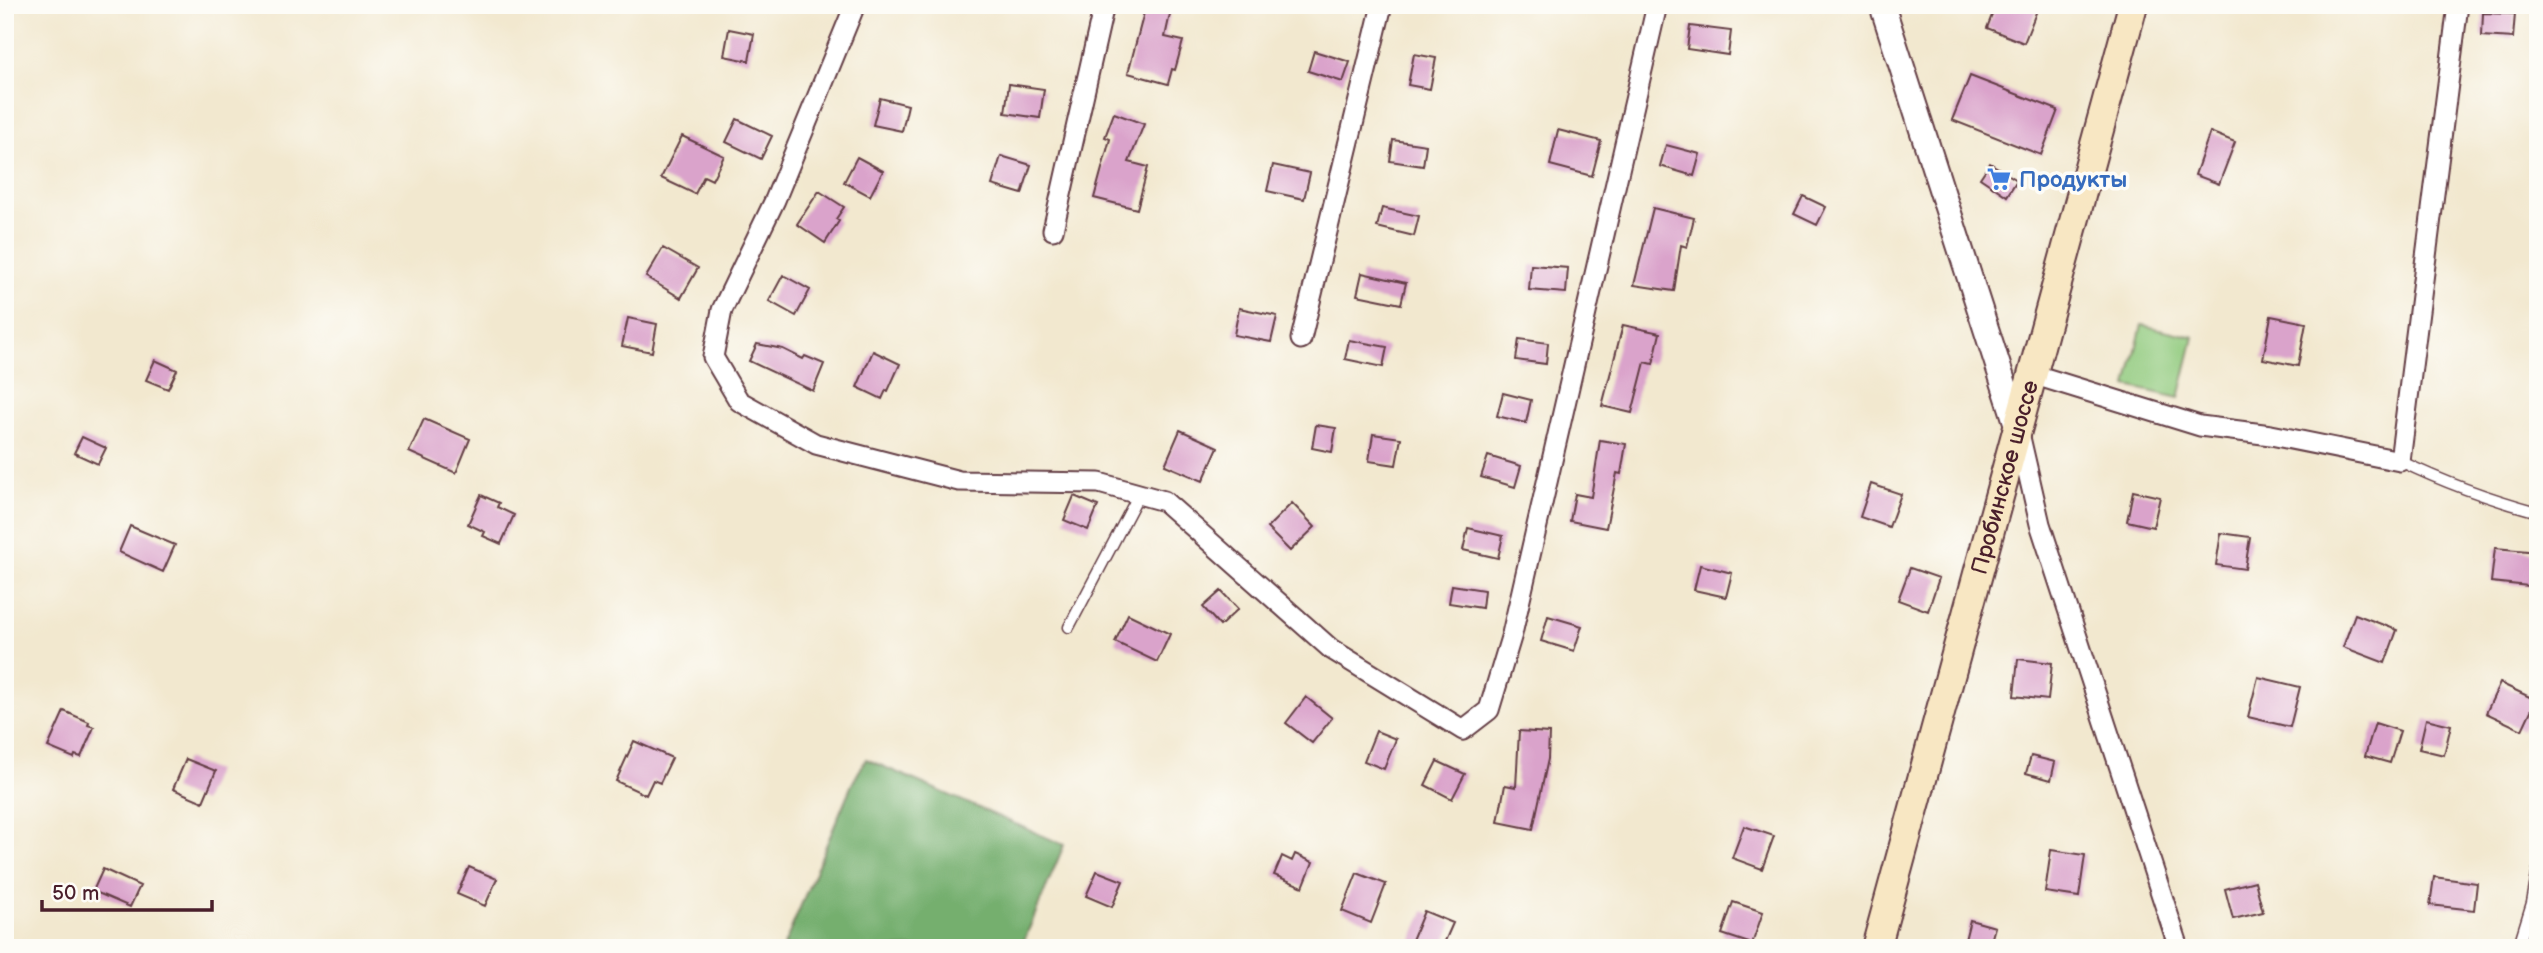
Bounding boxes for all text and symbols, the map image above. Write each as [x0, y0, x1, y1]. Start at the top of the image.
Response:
supermarket icon: Продукты [1985, 165, 2013, 193]
place label: Продукты [2019, 166, 2127, 194]
street label: Пробинское шоссе [1965, 377, 2045, 578]
scale bar [42, 869, 212, 913]
text: 50 m [52, 881, 99, 906]

